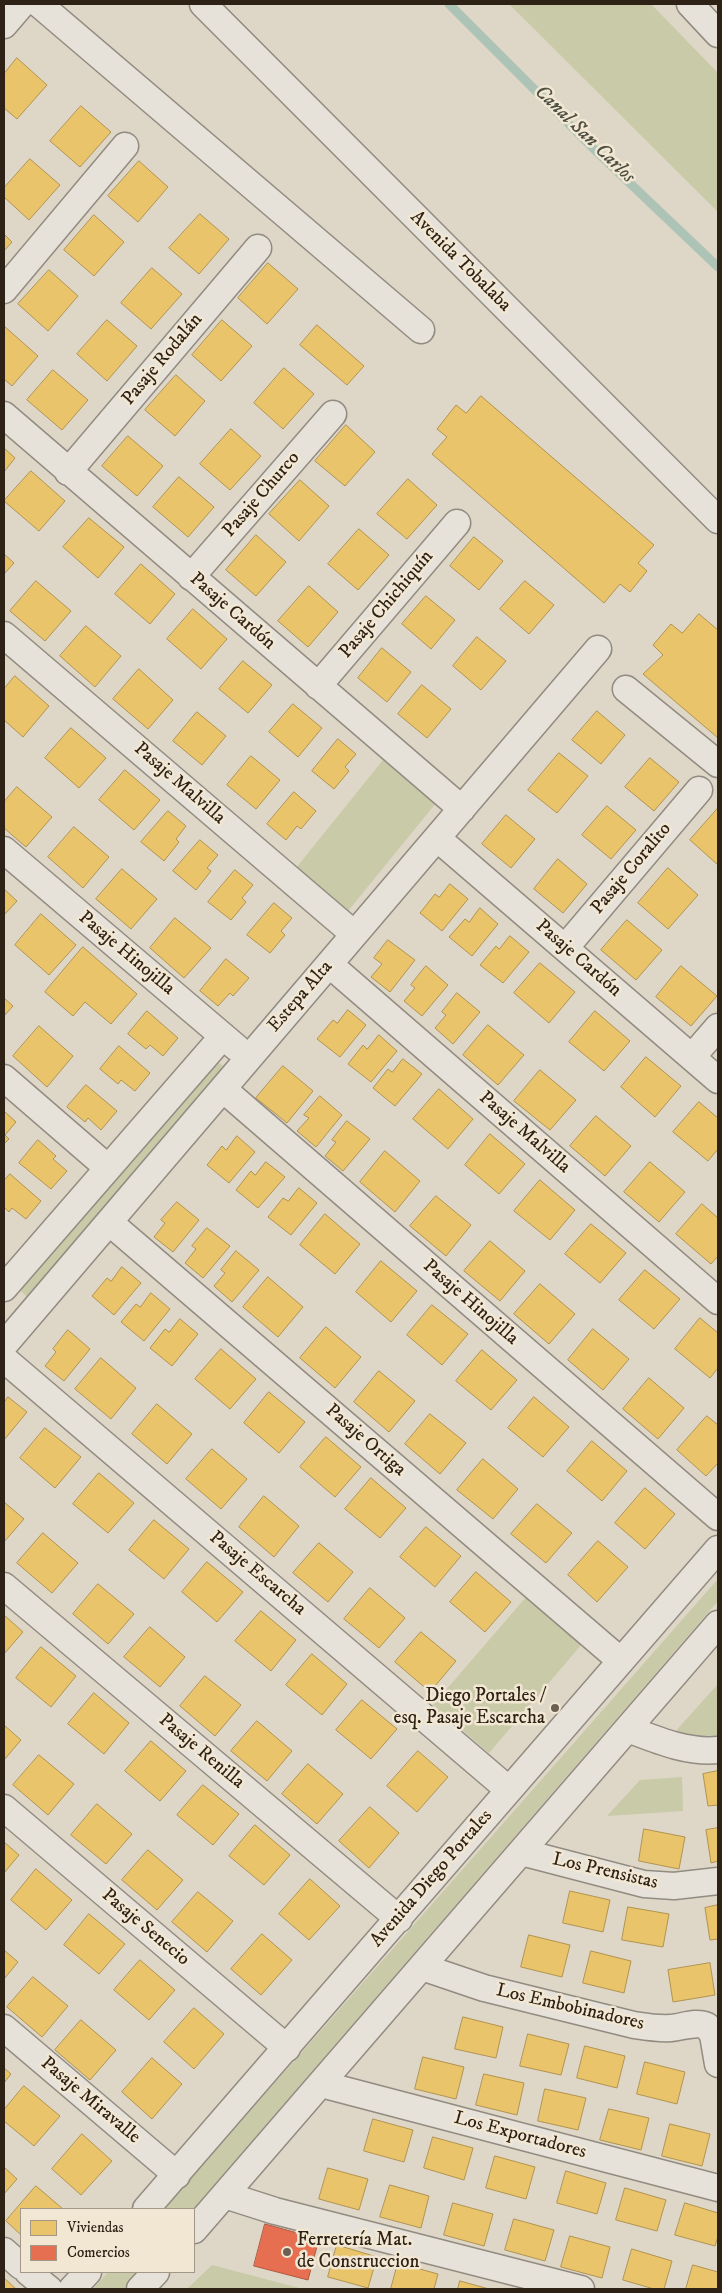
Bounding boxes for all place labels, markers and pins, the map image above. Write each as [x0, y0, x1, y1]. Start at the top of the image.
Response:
place label: Diego Portales / esq. Pasaje Escarcha [394, 1686, 545, 1730]
marker: Diego Portales / esq. Pasaje Escarcha [549, 1702, 561, 1714]
place label: Ferretería Mat. de Construccion [297, 2230, 419, 2274]
marker: Ferretería Mat. de Construccion [281, 2246, 293, 2258]

